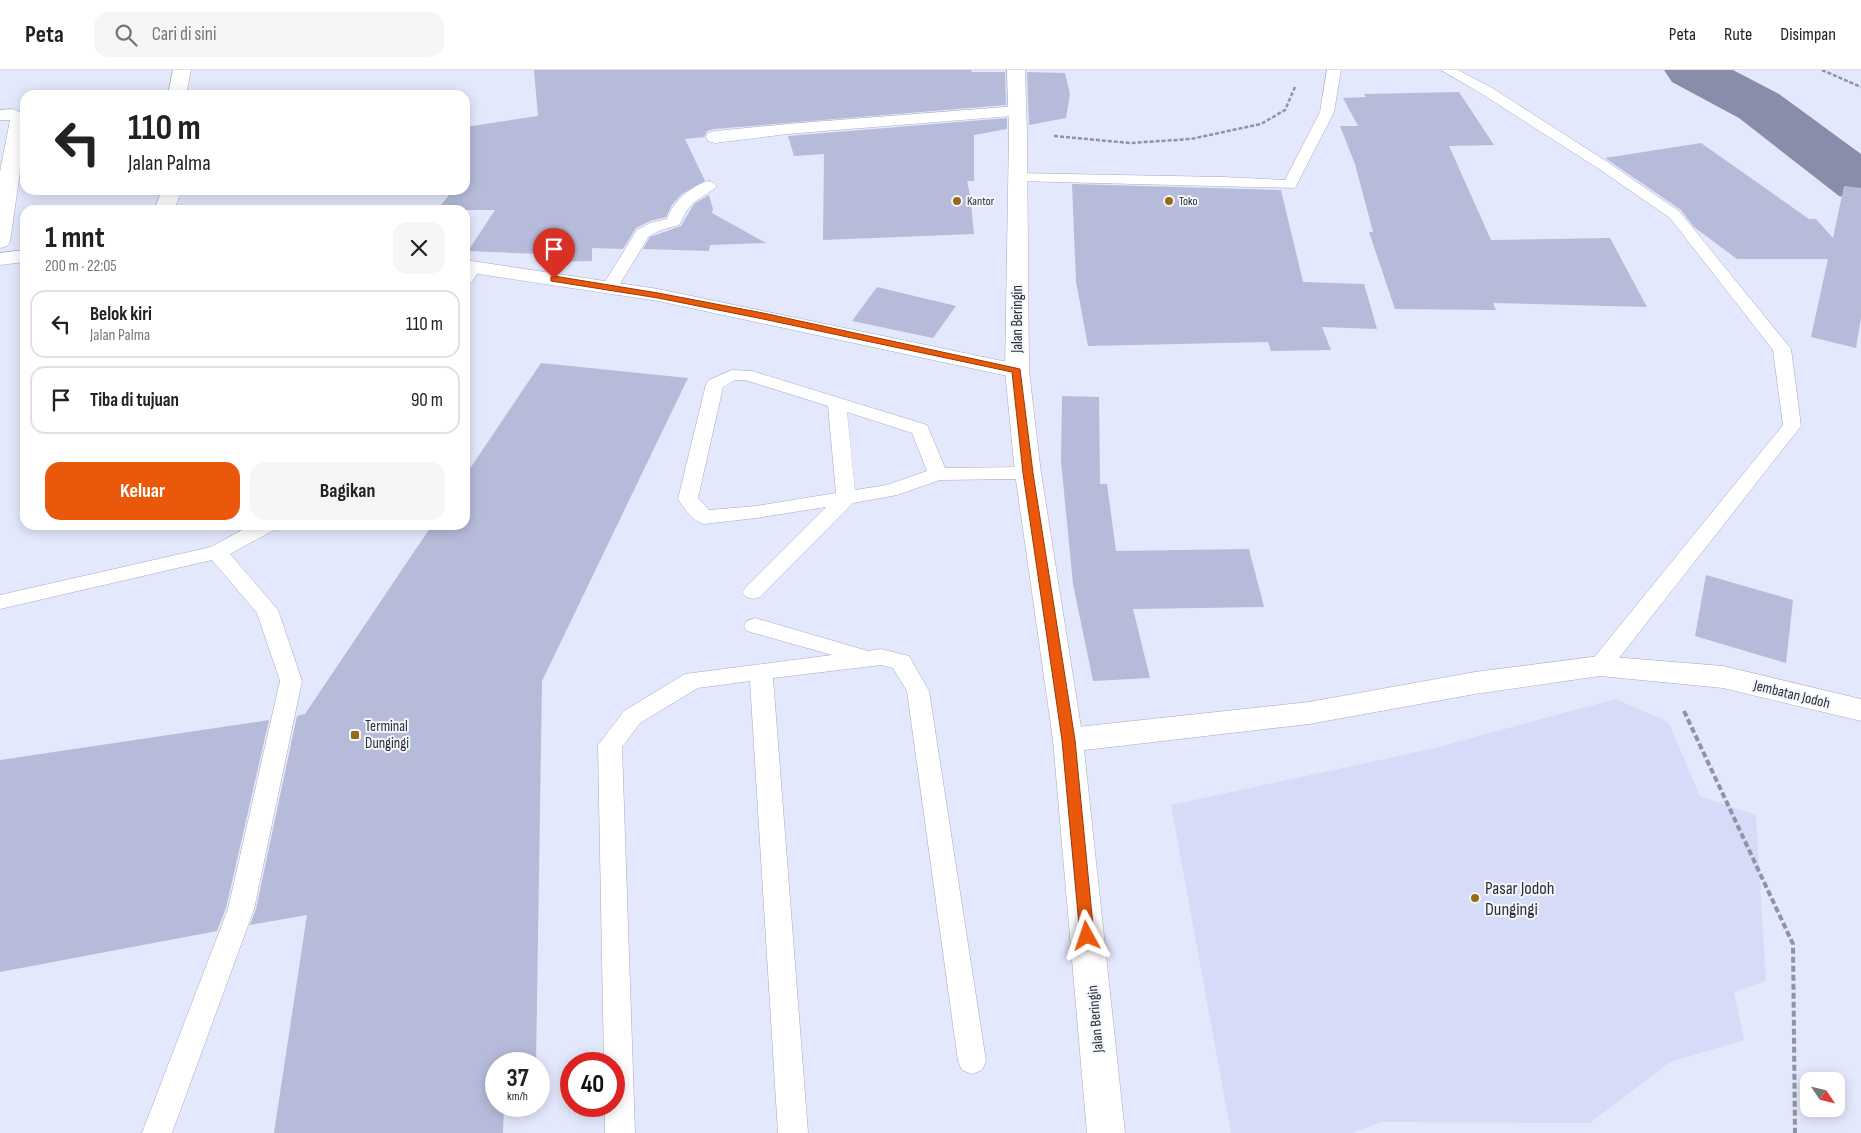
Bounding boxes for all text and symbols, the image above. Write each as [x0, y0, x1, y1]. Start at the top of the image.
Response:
search box [94, 12, 444, 57]
text: Peta [25, 20, 64, 49]
icon: search [112, 21, 140, 49]
text: Cari di sini [152, 23, 217, 46]
text: Peta [1669, 24, 1696, 45]
text: Rute [1724, 24, 1752, 45]
text: Disimpan [1780, 24, 1836, 45]
text: 110 m [128, 107, 201, 150]
icon: left [45, 110, 110, 175]
text: Jalan Palma [128, 150, 211, 177]
place label: Kantor [967, 194, 995, 209]
place label: Toko [1179, 194, 1197, 209]
marker: Kantor [951, 195, 963, 207]
marker: Toko [1163, 195, 1175, 207]
text: 1 mnt [45, 220, 105, 256]
button: close [393, 222, 445, 274]
pin [533, 228, 575, 279]
icon: arrive [540, 235, 568, 263]
text: 200 m · 22:05 [45, 257, 117, 276]
street label: Jalan Beringin [1008, 285, 1027, 354]
text: Belok kiri [90, 303, 152, 326]
icon: left [47, 310, 75, 338]
text: 110 m [406, 313, 443, 336]
text: Jalan Palma [90, 326, 150, 345]
icon: arrive [47, 386, 75, 414]
text: Tiba di tujuan [90, 389, 179, 412]
text: 90 m [411, 389, 443, 412]
button: Keluar [45, 462, 240, 520]
button: Bagikan [250, 462, 445, 520]
street label: Jembatan Jodoh [1751, 676, 1832, 713]
place label: Terminal Dungingi [365, 717, 409, 753]
marker: Terminal Dungingi [349, 729, 361, 741]
place label: Pasar Jodoh Dungingi [1485, 878, 1554, 920]
marker: Pasar Jodoh Dungingi [1469, 892, 1481, 904]
position arrow [1060, 909, 1112, 961]
street label: Jalan Beringin [1083, 984, 1108, 1054]
speed limit sign: 40 [560, 1052, 625, 1117]
text: 37 [506, 1063, 529, 1094]
north arrow [1800, 1072, 1845, 1118]
map controls [1800, 1072, 1845, 1117]
text: km/h [507, 1089, 528, 1104]

